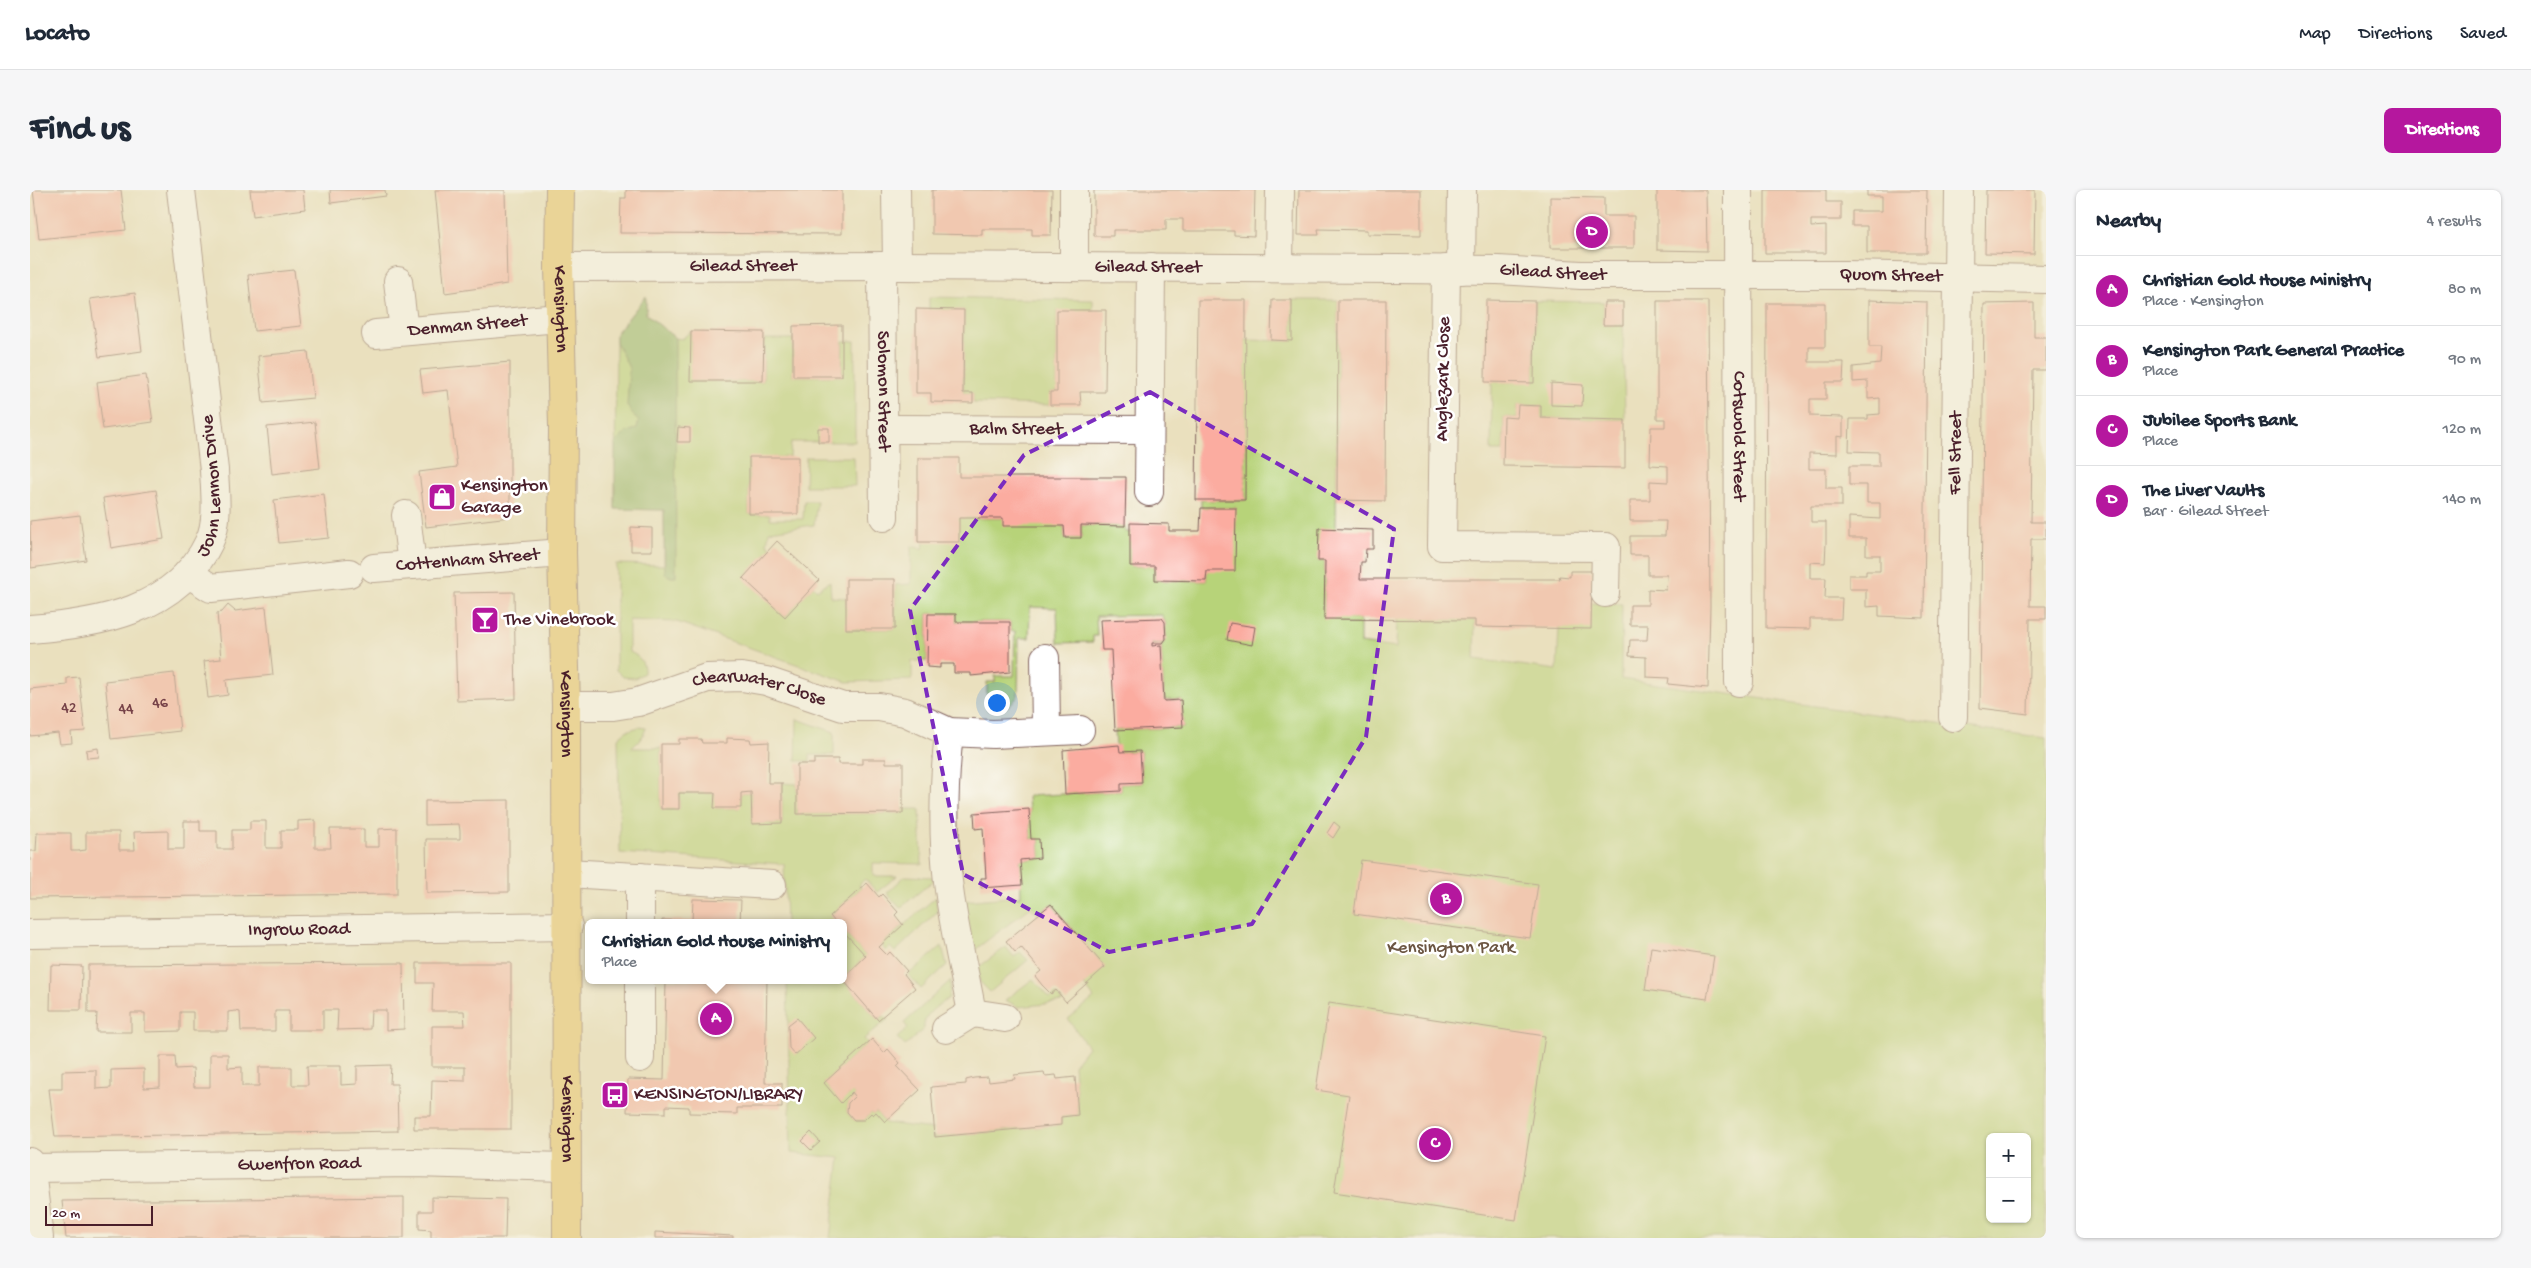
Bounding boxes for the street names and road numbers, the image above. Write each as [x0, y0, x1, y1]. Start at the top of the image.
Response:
street label: Gilead Street [689, 255, 799, 278]
street label: Gilead Street [1094, 256, 1204, 279]
street label: Gilead Street [1499, 259, 1609, 287]
street label: Quorn Street [1840, 264, 1945, 288]
street label: Kensington [547, 265, 573, 353]
street label: Denman Street [405, 309, 530, 343]
street label: Anglezark Close [1431, 316, 1457, 442]
street label: Solomon Street [871, 331, 895, 454]
street label: Cotswold Street [1727, 371, 1750, 503]
street label: Fell Street [1944, 409, 1968, 496]
street label: John Lennon Drive [192, 413, 227, 561]
street label: Balm Street [968, 418, 1065, 441]
street label: Cottenham Street [395, 543, 543, 578]
street label: Clearwater Close [689, 665, 829, 712]
street label: Kensington [554, 670, 578, 757]
street label: Ingrow Road [248, 918, 352, 942]
street label: Kensington [555, 1075, 578, 1162]
street label: Gwenfron Road [237, 1152, 363, 1177]

